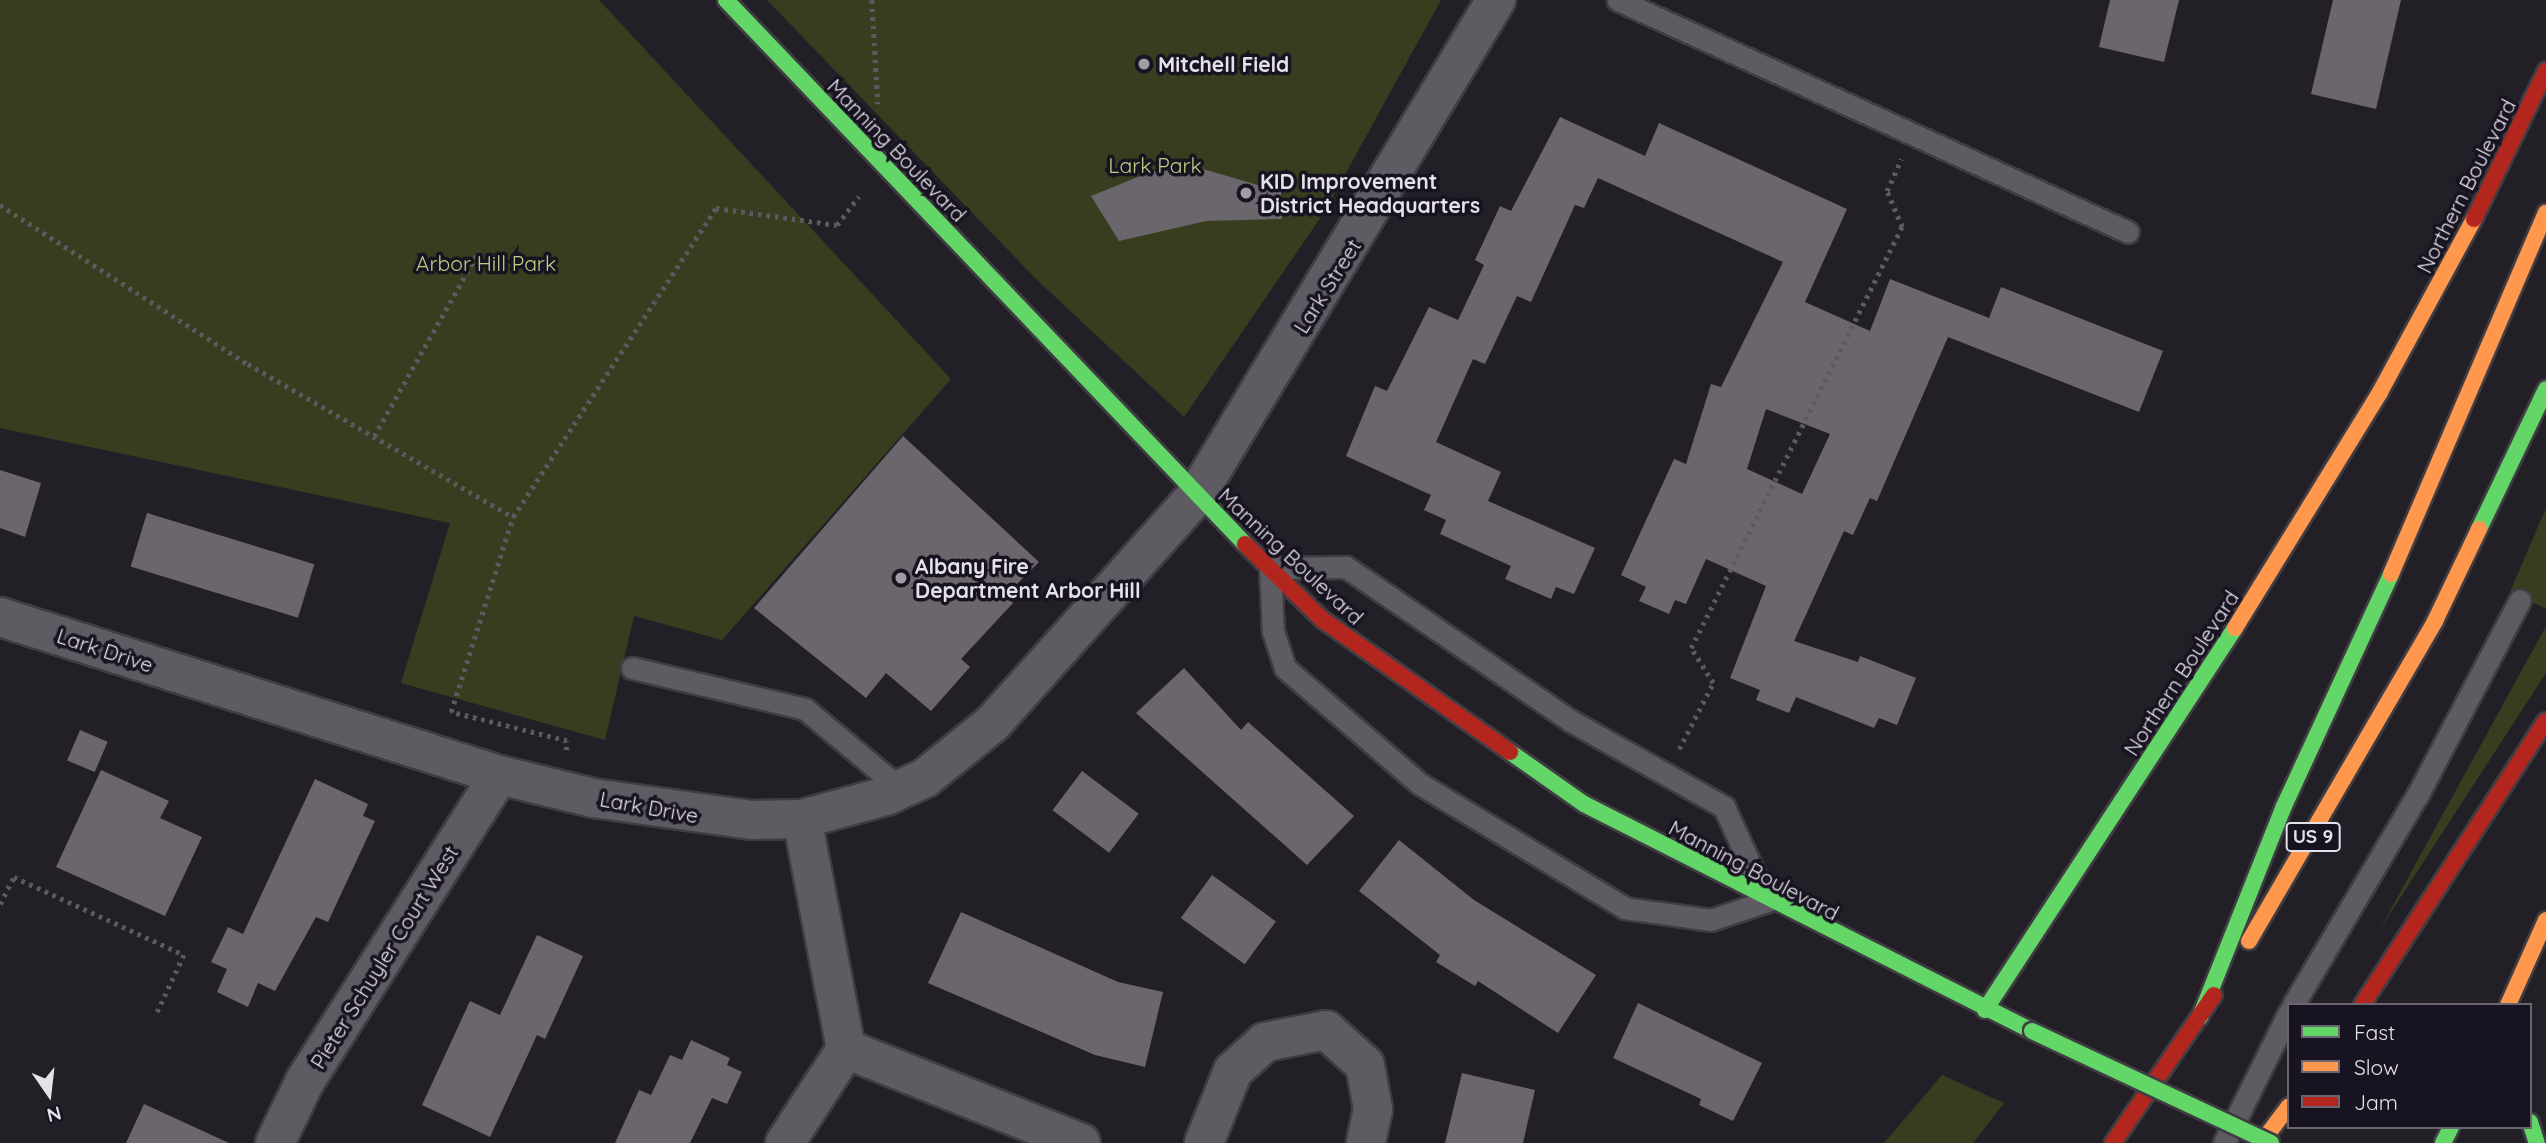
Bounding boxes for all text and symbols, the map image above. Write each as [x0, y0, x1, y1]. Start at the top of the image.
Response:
place label: Mitchell Field [1158, 51, 1289, 77]
marker: Mitchell Field [1136, 56, 1152, 72]
street label: Manning Boulevard [822, 73, 972, 227]
street label: Northern Boulevard [2411, 95, 2521, 277]
park label: Lark Park [1108, 152, 1202, 178]
place label: KID Improvement District Headquarters [1260, 168, 1480, 218]
marker: KID Improvement District Headquarters [1238, 185, 1254, 201]
street label: Lark Street [1288, 234, 1366, 338]
park label: Arbor Hill Park [416, 250, 556, 276]
street label: Manning Boulevard [1213, 482, 1369, 630]
place label: Albany Fire Department Arbor Hill [915, 553, 1141, 603]
marker: Albany Fire Department Arbor Hill [893, 570, 909, 586]
street label: Northern Boulevard [2118, 586, 2244, 760]
street label: Lark Drive [54, 623, 156, 677]
street label: Lark Drive [598, 786, 700, 828]
street label: Manning Boulevard [1665, 815, 1843, 925]
road number: US 9 [2285, 822, 2341, 852]
street label: Pieter Schuyler Court West [305, 841, 463, 1073]
legend [2287, 1003, 2532, 1129]
text: Fast [2354, 1019, 2395, 1045]
text: Slow [2354, 1054, 2399, 1080]
north arrow [14, 1059, 84, 1129]
text: Jam [2354, 1089, 2398, 1115]
text: N [44, 1101, 64, 1128]

